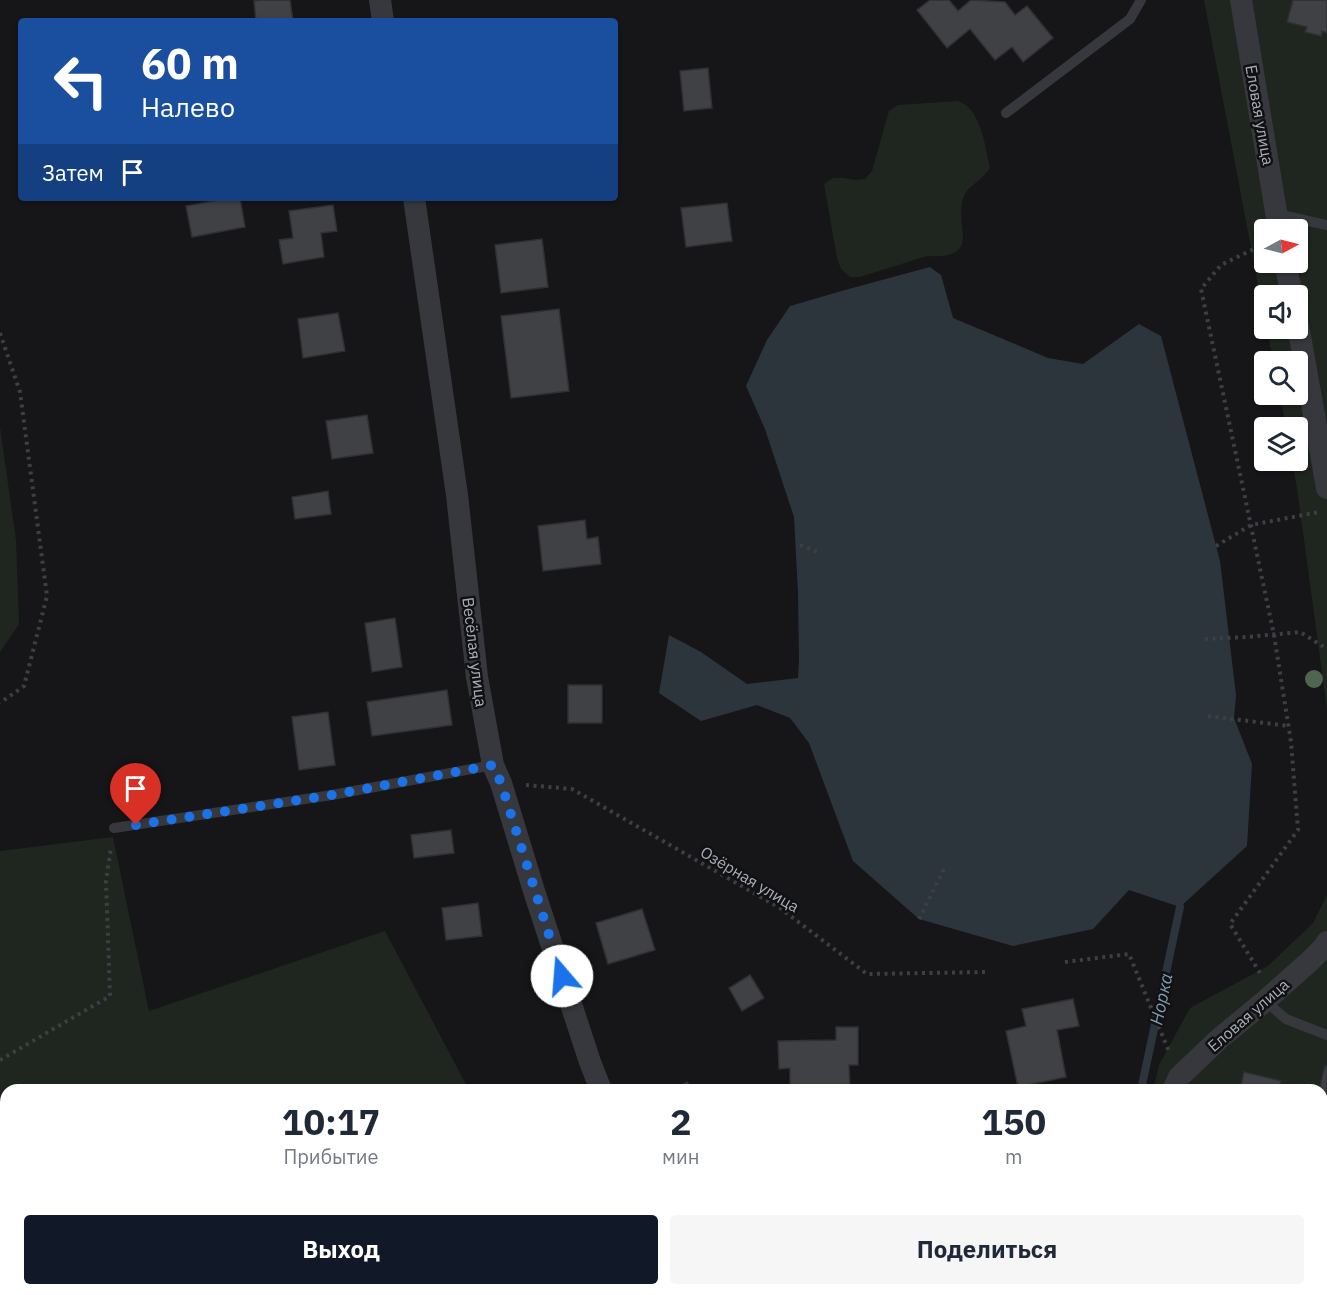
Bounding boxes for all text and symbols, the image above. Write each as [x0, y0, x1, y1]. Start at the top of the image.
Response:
text: 60 m [141, 36, 239, 91]
icon: left [42, 42, 120, 120]
street label: Еловая улица [1241, 63, 1279, 167]
text: Налево [141, 89, 235, 124]
icon: arrive [116, 156, 149, 189]
text: Затем [42, 158, 104, 187]
north arrow [1254, 219, 1308, 273]
map controls [1254, 219, 1308, 471]
button: sound [1254, 285, 1308, 339]
button: search [1254, 351, 1308, 405]
button: layers [1254, 417, 1308, 471]
street label: Весёлая улица [458, 596, 492, 708]
pin [110, 763, 161, 825]
icon: arrive [119, 772, 152, 805]
street label: Озёрная улица [697, 842, 804, 917]
position arrow [530, 944, 594, 1008]
water label: Норка [1144, 971, 1178, 1027]
street label: Еловая улица [1203, 974, 1293, 1056]
text: 10:17 [282, 1098, 380, 1145]
text: 2 [670, 1098, 692, 1145]
text: 150 [981, 1098, 1046, 1145]
text: Прибытие [283, 1143, 379, 1170]
text: мин [662, 1143, 699, 1170]
text: m [1005, 1143, 1022, 1170]
button: Выход [24, 1215, 658, 1284]
button: Поделиться [670, 1215, 1304, 1284]

